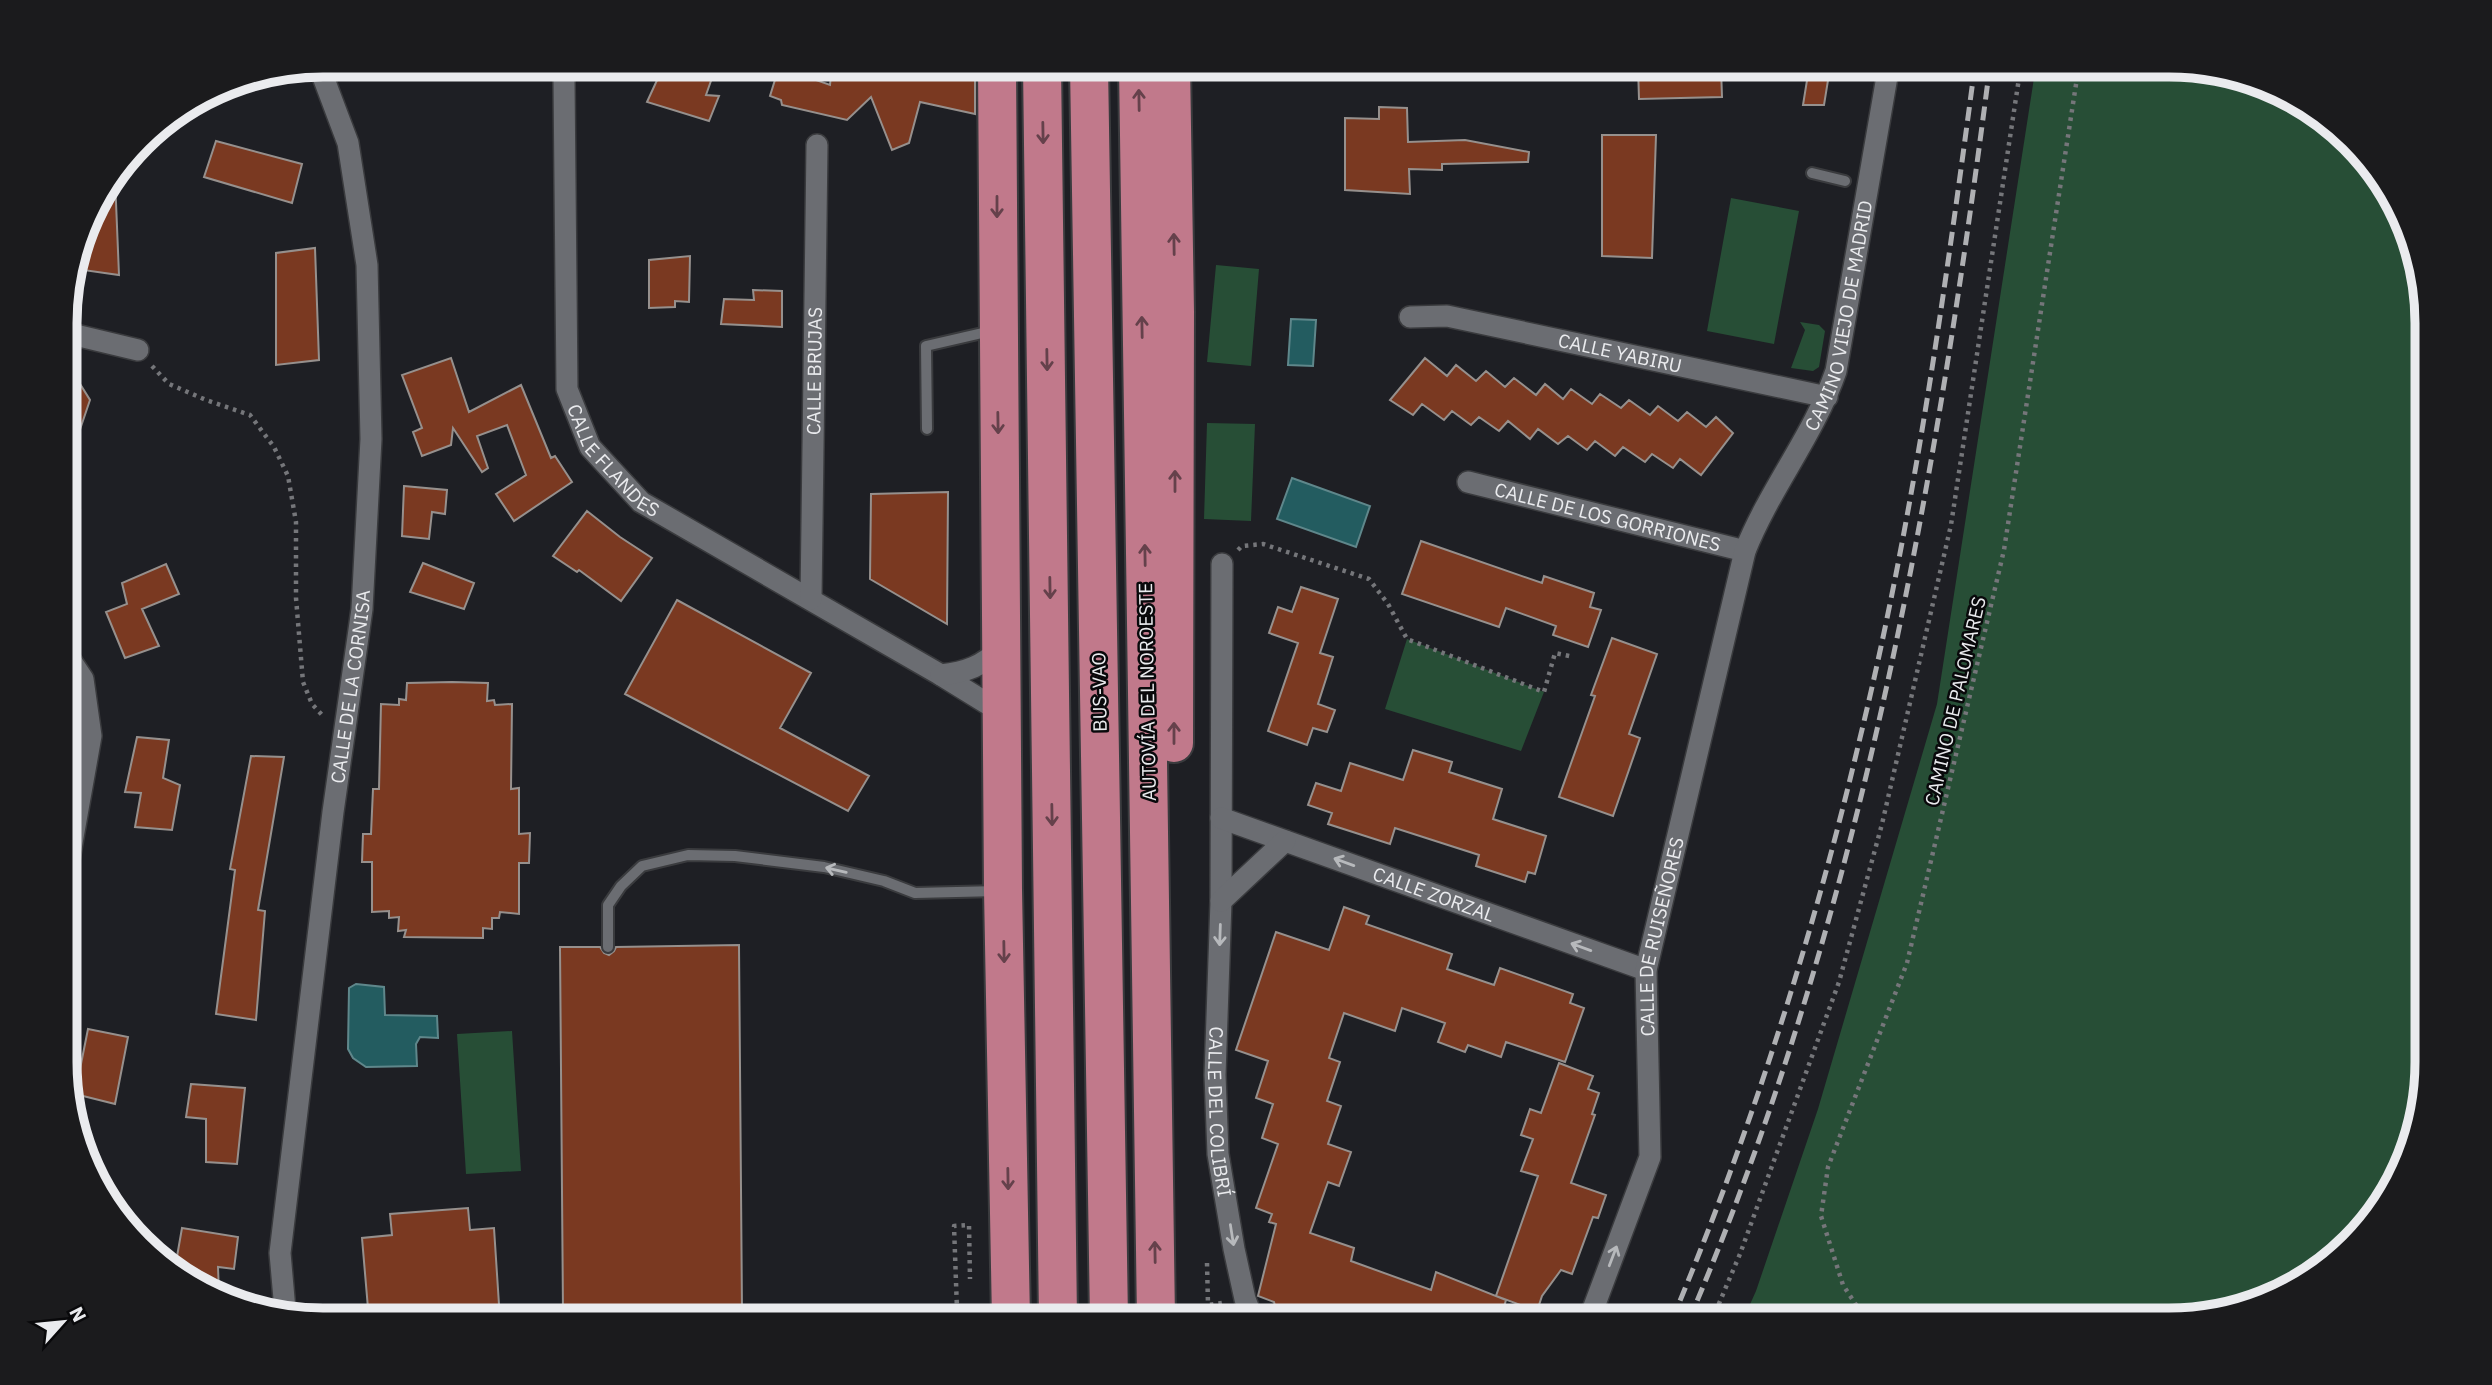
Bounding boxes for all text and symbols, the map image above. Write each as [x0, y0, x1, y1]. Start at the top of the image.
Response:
one-way arrow [1132, 89, 1146, 112]
one-way arrow [1036, 121, 1050, 144]
one-way arrow [990, 195, 1004, 218]
street label: CAMINO VIEJO DE MADRID [1799, 198, 1877, 435]
one-way arrow [1167, 233, 1181, 256]
street label: CALLE BRUJAS [801, 307, 827, 435]
one-way arrow [1135, 316, 1149, 339]
street label: CALLE YABIRU [1556, 328, 1684, 378]
one-way arrow [1040, 349, 1054, 372]
street label: CALLE FLANDES [562, 401, 664, 522]
one-way arrow [992, 411, 1005, 434]
one-way arrow [1168, 470, 1182, 493]
street label: CALLE DE LOS GORRIONES [1492, 477, 1723, 557]
one-way arrow [1138, 544, 1152, 567]
one-way arrow [1043, 576, 1056, 599]
street label: AUTOVÍA DEL NOROESTE [1133, 583, 1161, 801]
street label: CALLE DE LA CORNISA [325, 589, 375, 785]
street label: CAMINO DE PALOMARES [1919, 594, 1991, 808]
street label: BUS-VAO [1086, 652, 1112, 732]
one-way arrow [1167, 722, 1181, 745]
one-way arrow [1045, 804, 1059, 827]
street label: CALLE DE RUISEÑORES [1634, 835, 1689, 1037]
one-way arrow [1334, 855, 1356, 867]
street label: CALLE ZORZAL [1370, 861, 1498, 927]
one-way arrow [825, 863, 848, 876]
one-way arrow [1214, 924, 1227, 947]
one-way arrow [997, 940, 1011, 963]
one-way arrow [1571, 940, 1593, 952]
street label: CALLE DEL COLIBRÍ [1203, 1026, 1237, 1199]
one-way arrow [1002, 1167, 1015, 1190]
one-way arrow [1226, 1223, 1239, 1246]
one-way arrow [1148, 1241, 1161, 1264]
one-way arrow [1607, 1246, 1620, 1267]
north arrow [28, 1287, 98, 1357]
text: N [64, 1303, 92, 1326]

